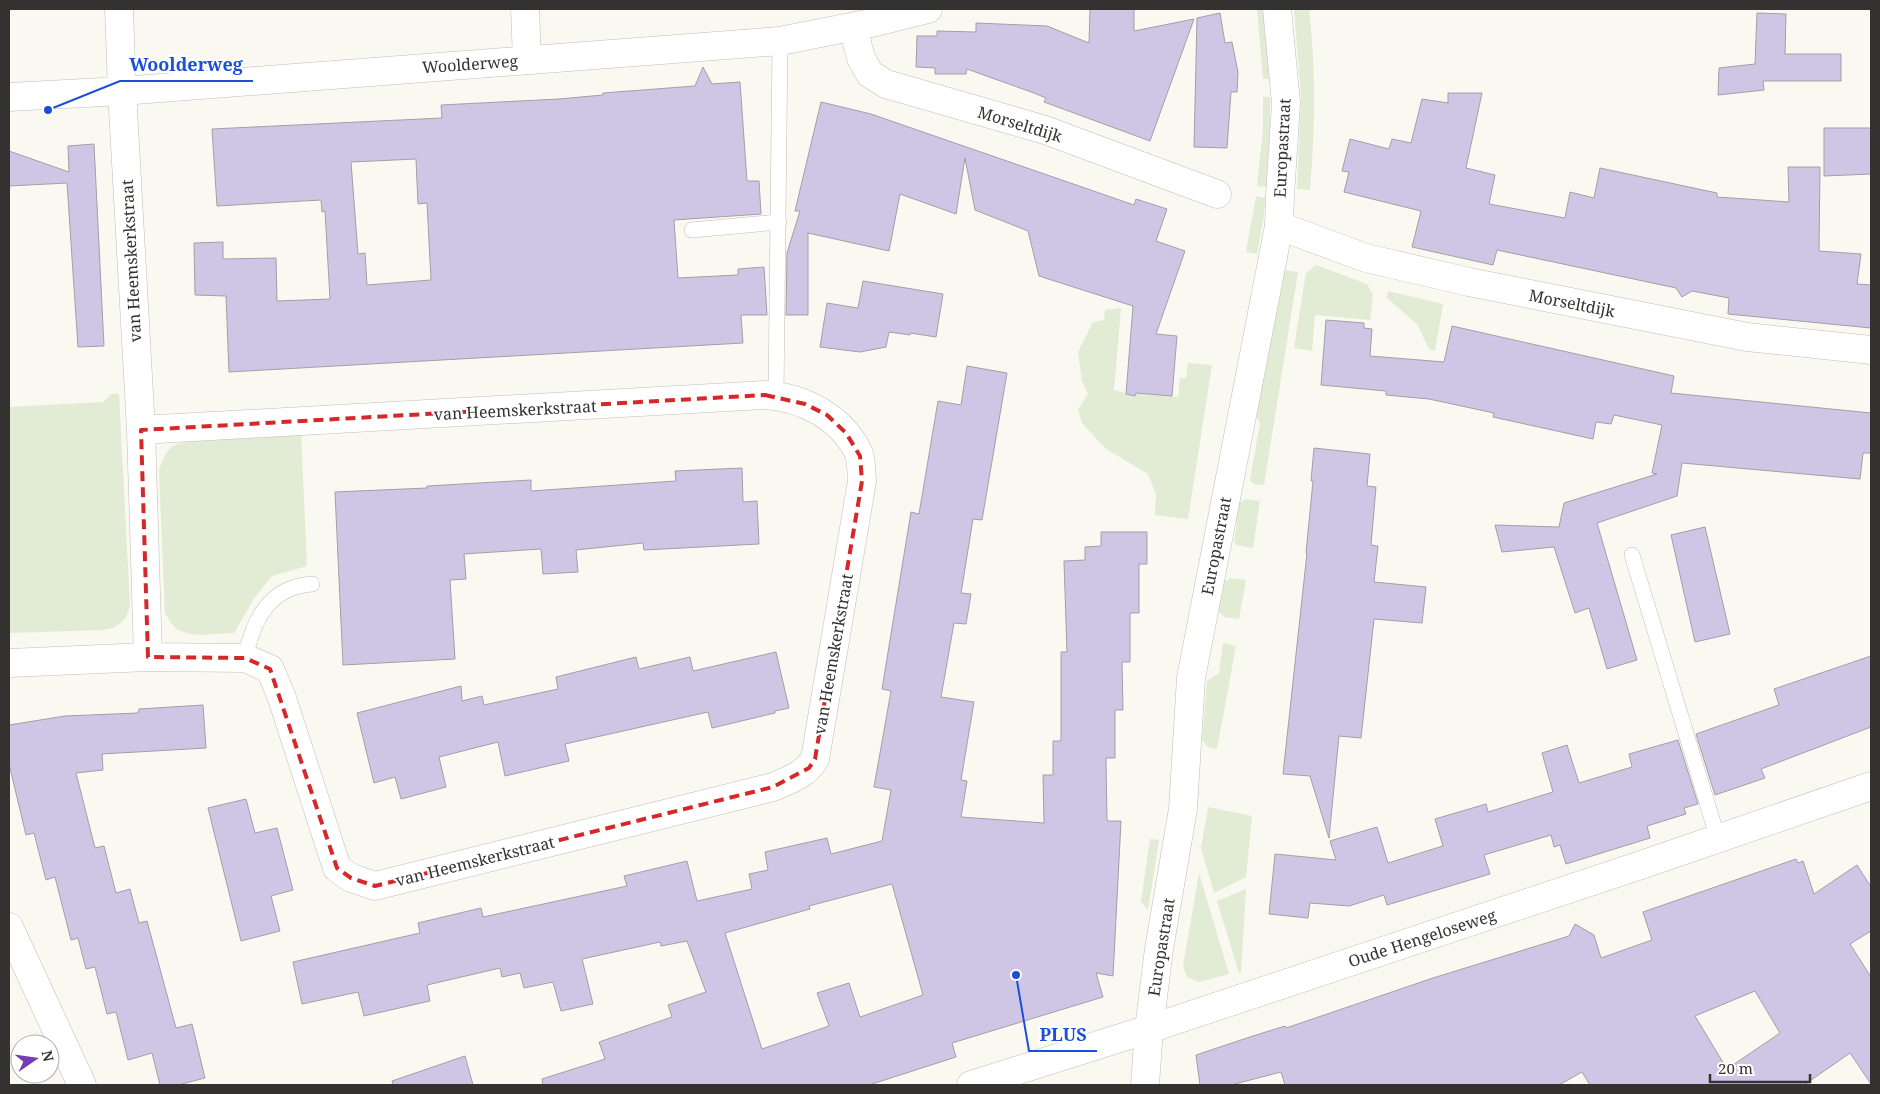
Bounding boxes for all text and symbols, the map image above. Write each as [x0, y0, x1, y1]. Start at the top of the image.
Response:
callout: Woolderweg [120, 48, 253, 81]
street label: Woolderweg [421, 50, 519, 78]
text: Woolderweg [129, 52, 244, 76]
street label: Europastraat [1268, 97, 1296, 198]
street label: Morseltdijk [975, 101, 1066, 147]
street label: van Heemskerkstraat [116, 179, 146, 343]
street label: Morseltdijk [1527, 284, 1618, 322]
street label: van Heemskerkstraat [433, 395, 597, 425]
street label: Europastraat [1196, 495, 1236, 597]
street label: van Heemskerkstraat [808, 571, 858, 736]
street label: van Heemskerkstraat [393, 831, 557, 891]
street label: Europastraat [1142, 896, 1180, 998]
street label: Oude Hengeloseweg [1345, 904, 1499, 972]
callout: PLUS [1029, 1018, 1097, 1051]
text: PLUS [1039, 1022, 1087, 1046]
north arrow [10, 1034, 60, 1084]
text: N [38, 1048, 59, 1063]
scale bar [1710, 1052, 1810, 1084]
text: 20 m [1718, 1058, 1753, 1078]

